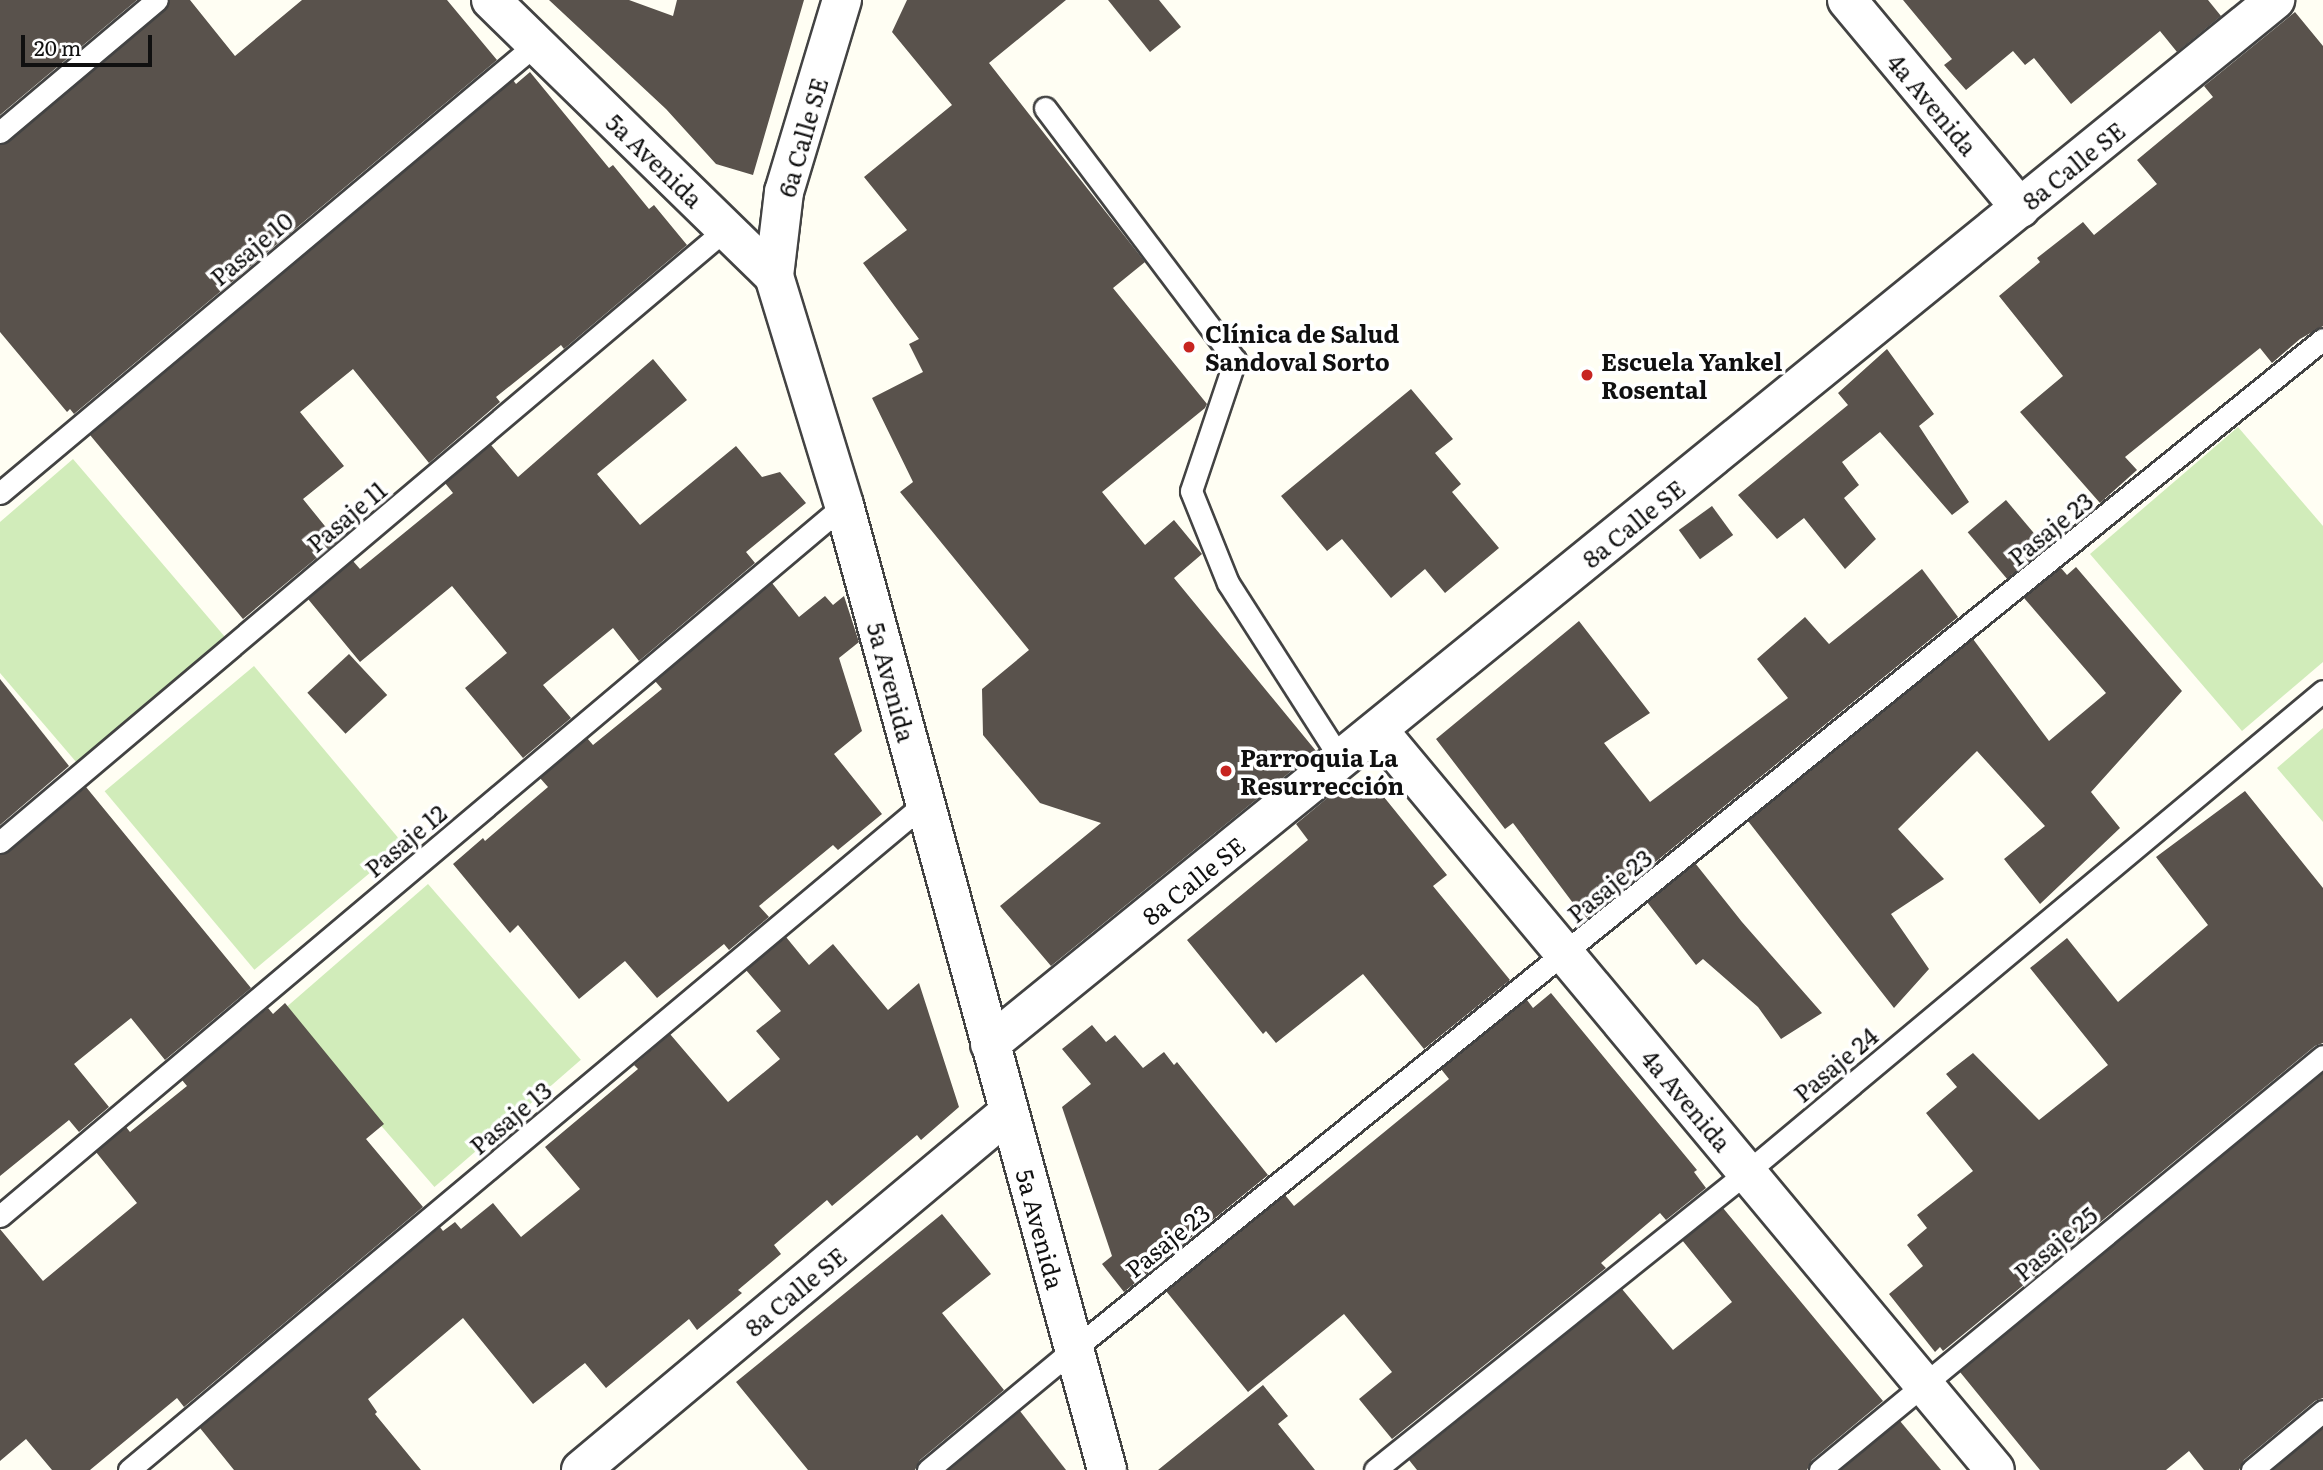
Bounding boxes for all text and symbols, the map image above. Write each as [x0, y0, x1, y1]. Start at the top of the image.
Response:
scale bar [24, 21, 156, 65]
text: 20 m [34, 31, 81, 62]
street label: 4a Avenida [1882, 47, 1984, 161]
street label: 6a Calle SE [771, 74, 833, 200]
street label: 5a Avenida [601, 107, 709, 213]
street label: 8a Calle SE [2016, 115, 2130, 215]
street label: Pasaje 10 [204, 205, 298, 291]
place label: Clínica de Salud Sandoval Sorto [1205, 319, 1399, 375]
marker: Clínica de Salud Sandoval Sorto [1179, 337, 1199, 357]
place label: Escuela Yankel Rosental [1601, 347, 1782, 403]
marker: Escuela Yankel Rosental [1579, 367, 1595, 383]
street label: 8a Calle SE [1576, 473, 1690, 573]
street label: Pasaje 11 [300, 475, 392, 557]
street label: Pasaje 23 [2002, 485, 2098, 571]
street label: 5a Avenida [862, 619, 922, 745]
place label: Parroquia La Resurrección [1240, 743, 1404, 799]
marker: Parroquia La Resurrección [1218, 763, 1234, 779]
street label: Pasaje 12 [359, 798, 451, 882]
street label: 8a Calle SE [1136, 830, 1250, 930]
street label: Pasaje 23 [1561, 842, 1657, 928]
street label: Pasaje 24 [1787, 1021, 1883, 1107]
street label: 4a Avenida [1636, 1043, 1738, 1157]
street label: Pasaje 13 [463, 1074, 557, 1160]
street label: 5a Avenida [1011, 1166, 1071, 1292]
street label: Pasaje 23 [1119, 1197, 1215, 1283]
street label: Pasaje 25 [2008, 1200, 2102, 1286]
street label: 8a Calle SE [739, 1240, 851, 1342]

